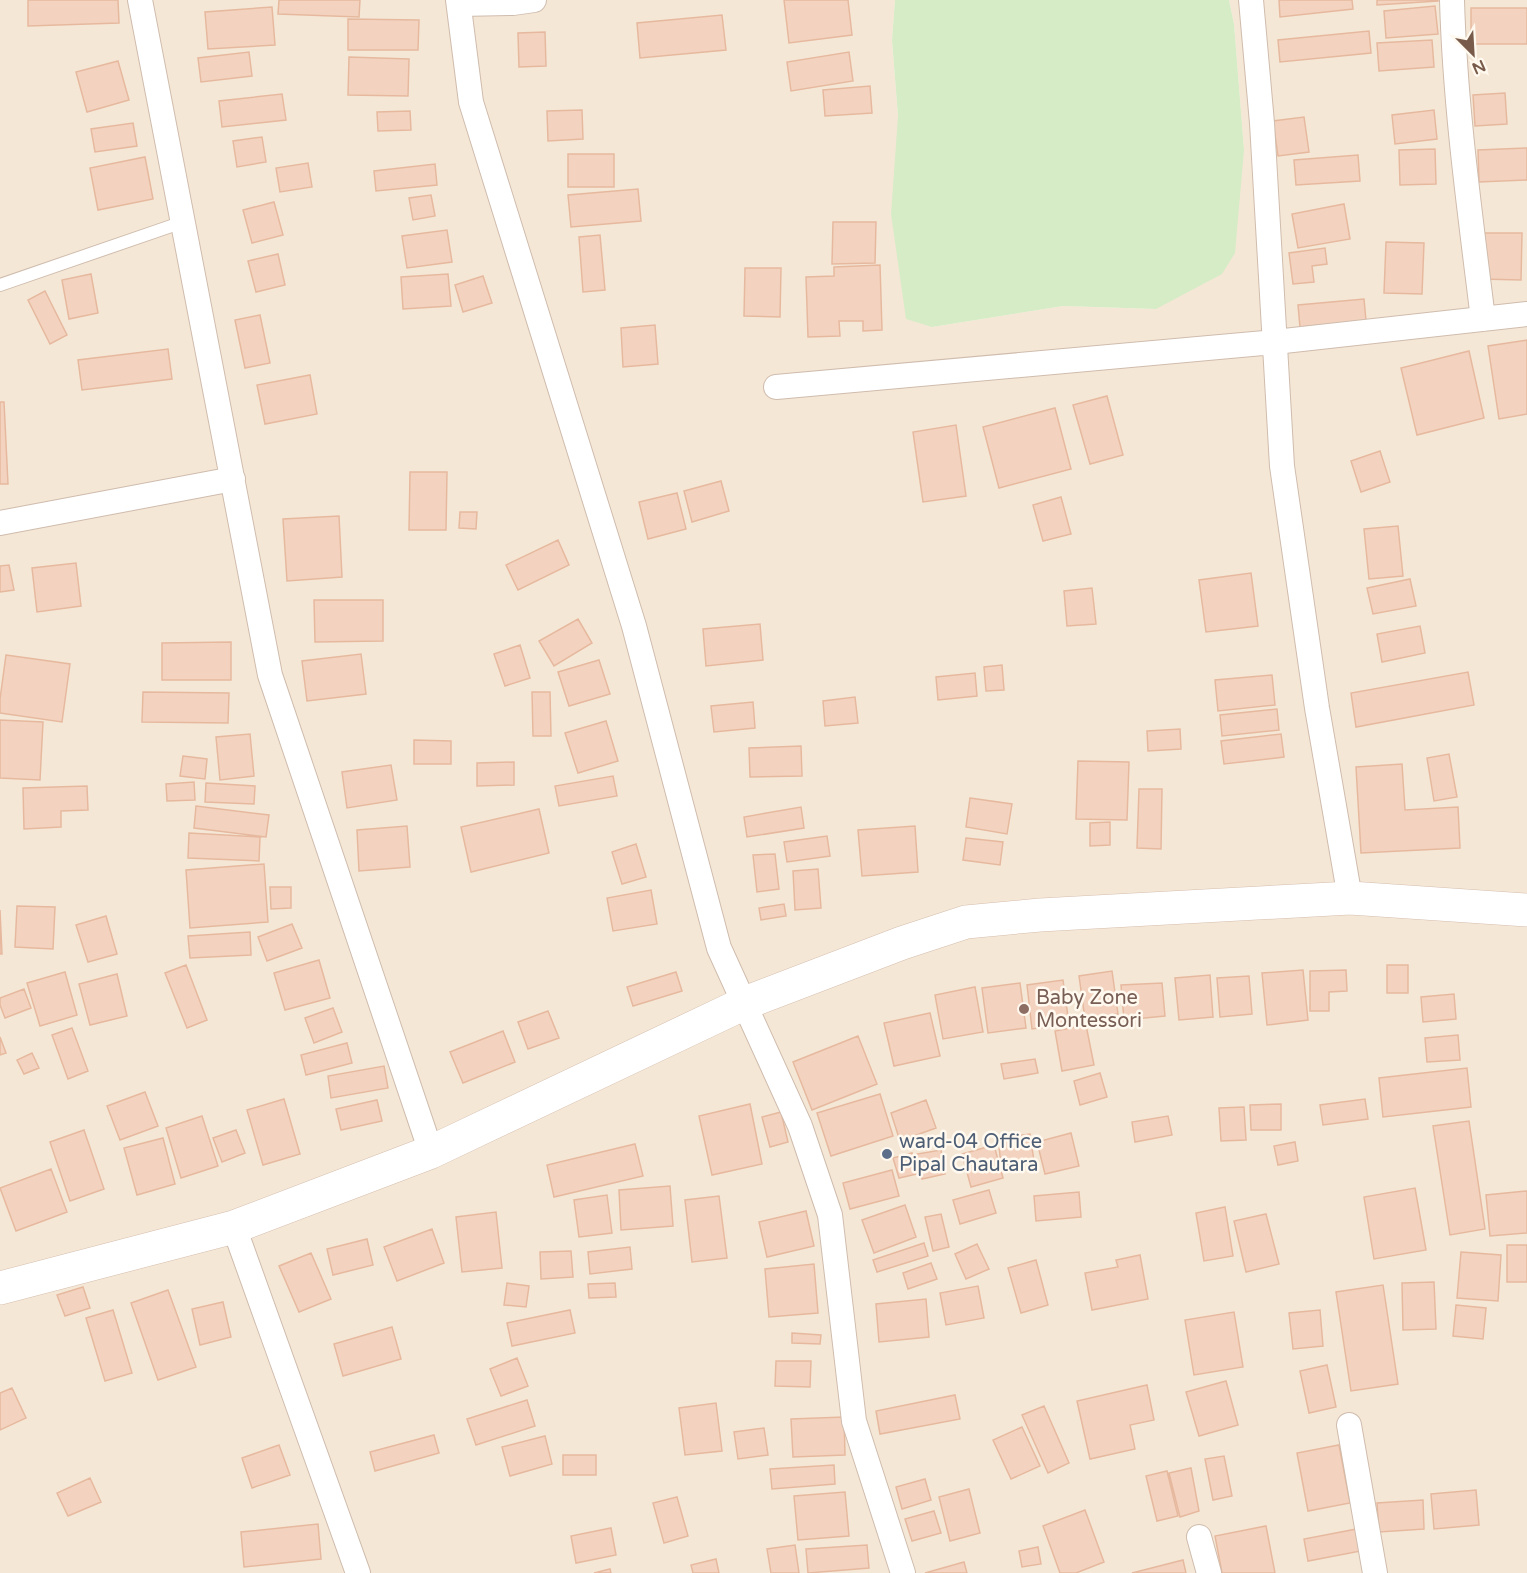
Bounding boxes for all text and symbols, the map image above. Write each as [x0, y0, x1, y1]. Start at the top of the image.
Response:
north arrow [1443, 24, 1503, 84]
text: N [1469, 55, 1489, 79]
place label: Baby Zone Montessori [1036, 986, 1142, 1033]
marker: Baby Zone Montessori [1017, 1002, 1031, 1016]
place label: ward-04 Office Pipal Chautara [899, 1130, 1042, 1177]
marker: ward-04 Office Pipal Chautara [880, 1147, 894, 1161]

